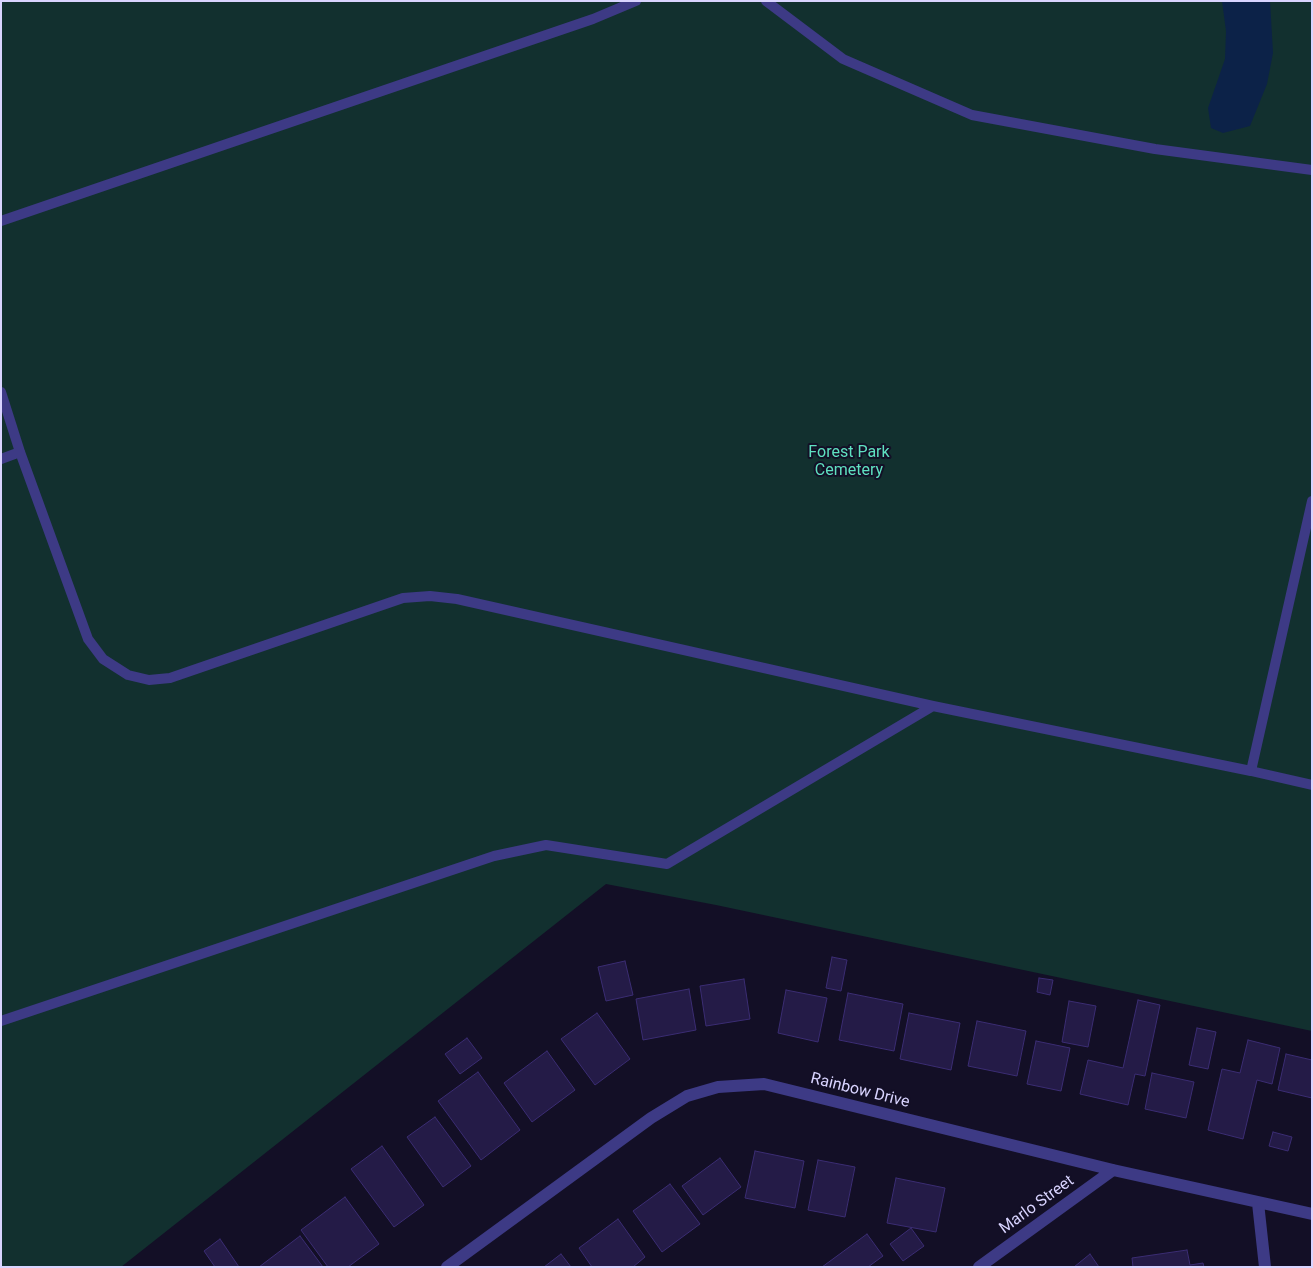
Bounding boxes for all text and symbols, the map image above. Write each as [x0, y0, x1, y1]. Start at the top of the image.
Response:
park label: Forest Park Cemetery [808, 443, 890, 481]
street label: Rainbow Drive [809, 1069, 911, 1113]
street label: Marlo Street [996, 1172, 1078, 1238]

